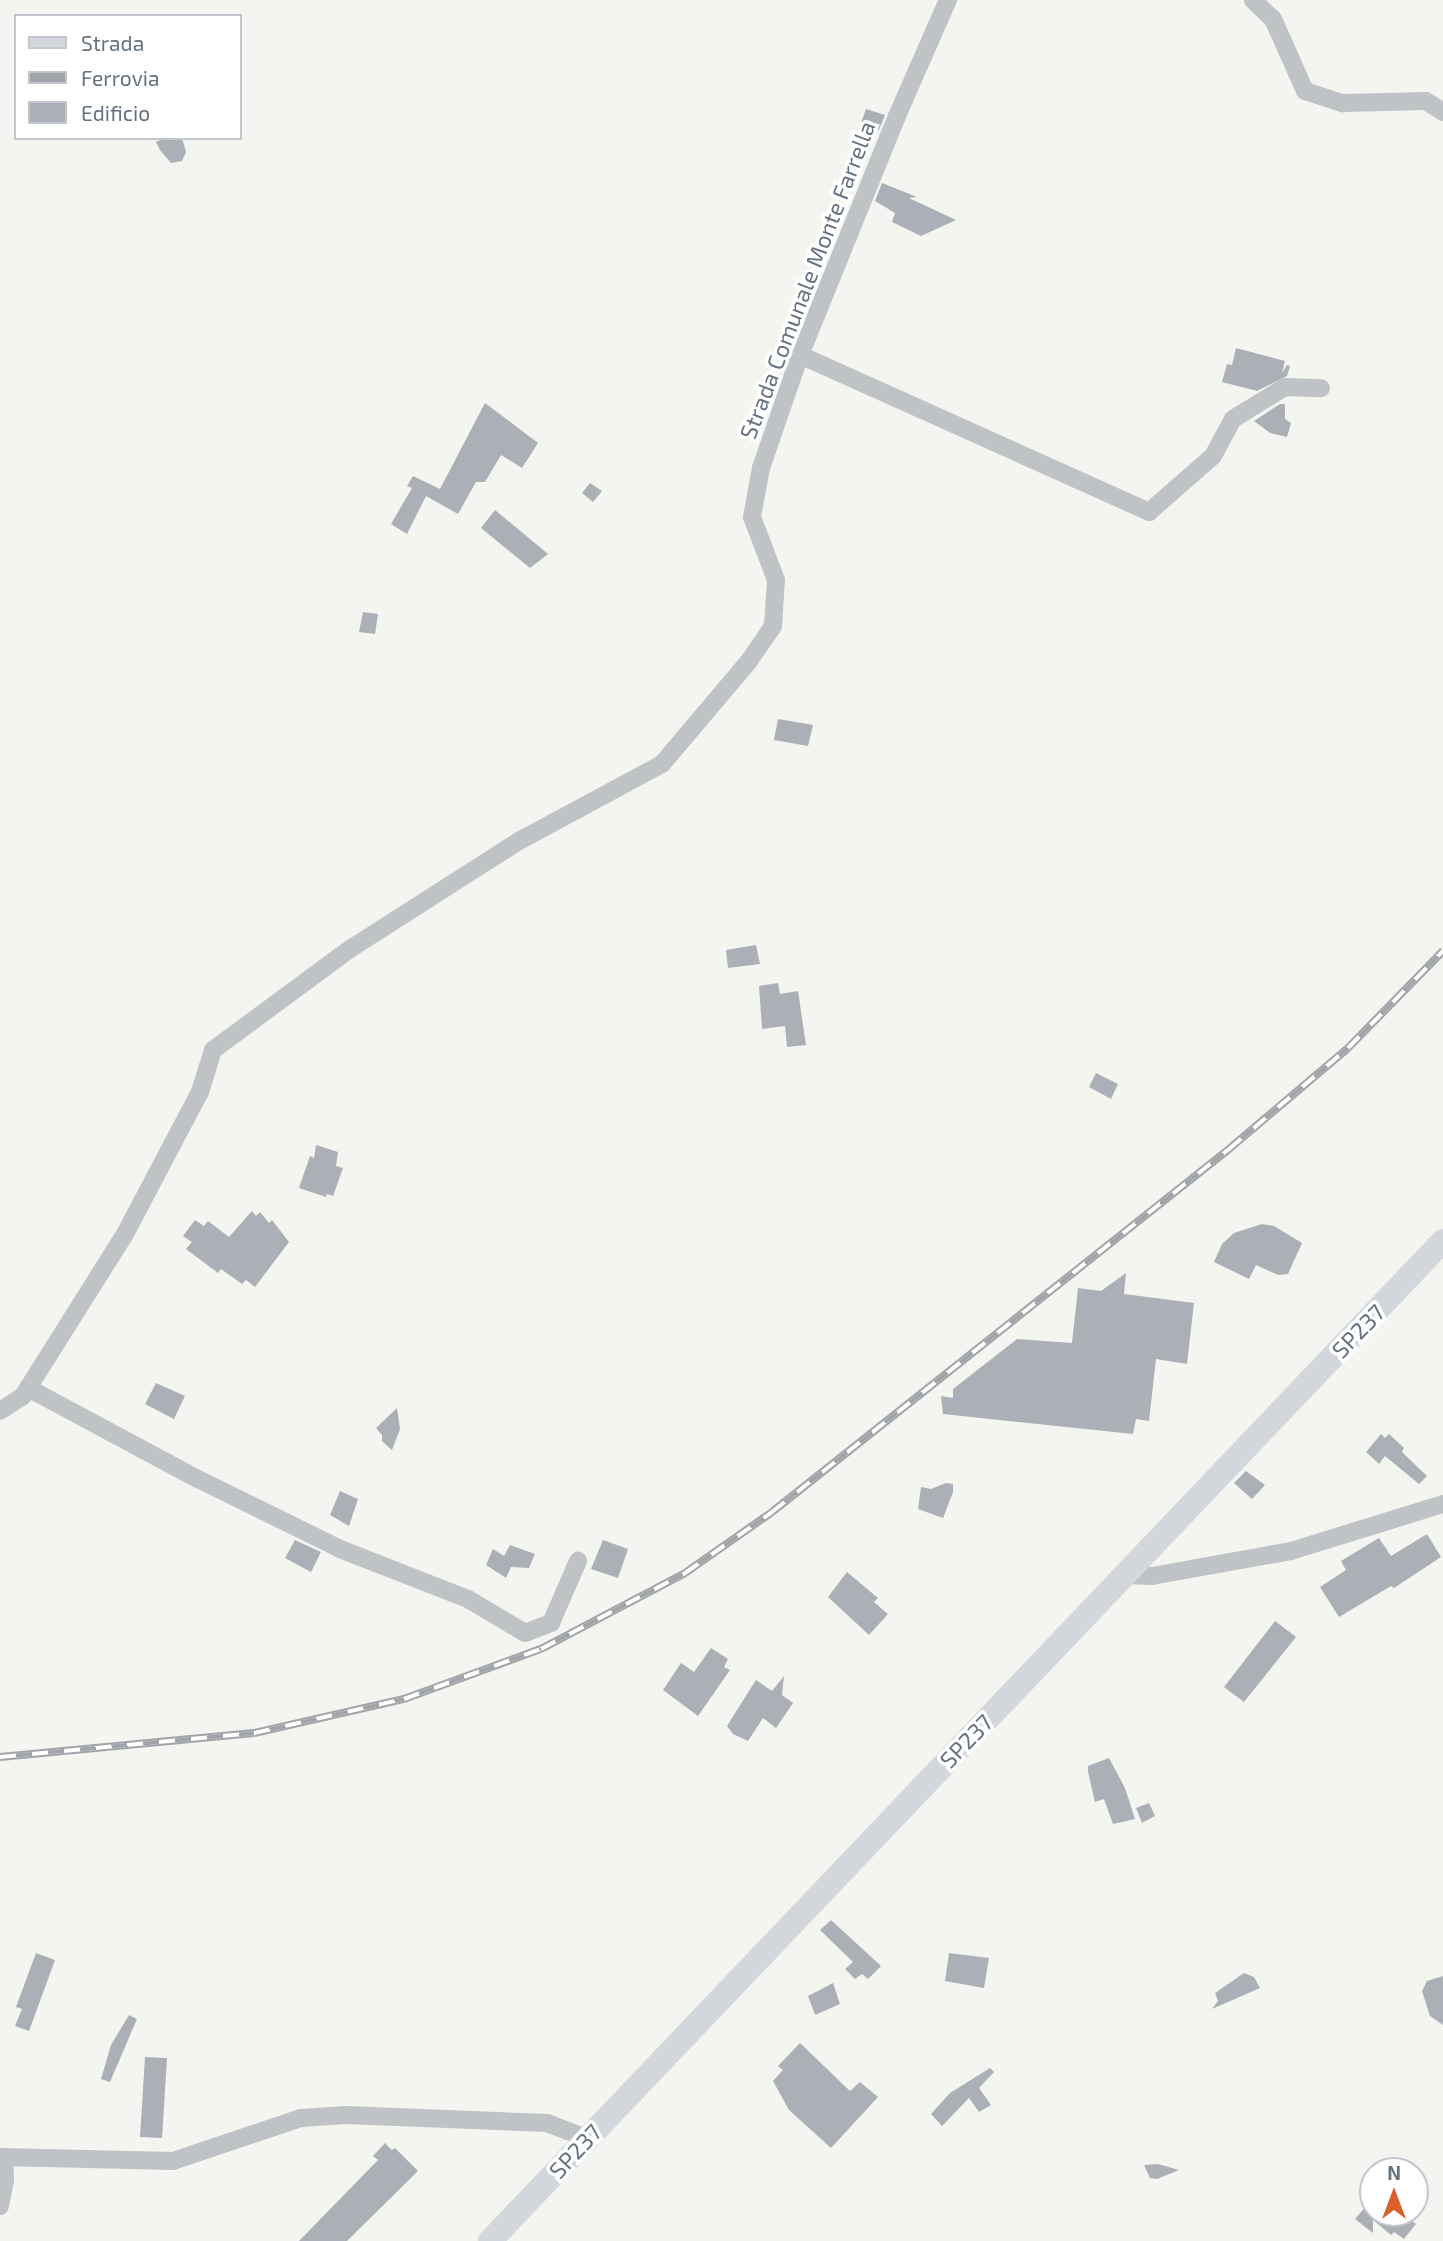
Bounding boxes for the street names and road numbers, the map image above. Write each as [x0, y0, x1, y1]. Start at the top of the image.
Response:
street label: Strada Comunale Monte Farrella [734, 117, 880, 443]
street label: SP237 [1326, 1298, 1390, 1364]
street label: SP237 [934, 1708, 998, 1774]
street label: SP237 [543, 2118, 607, 2184]

